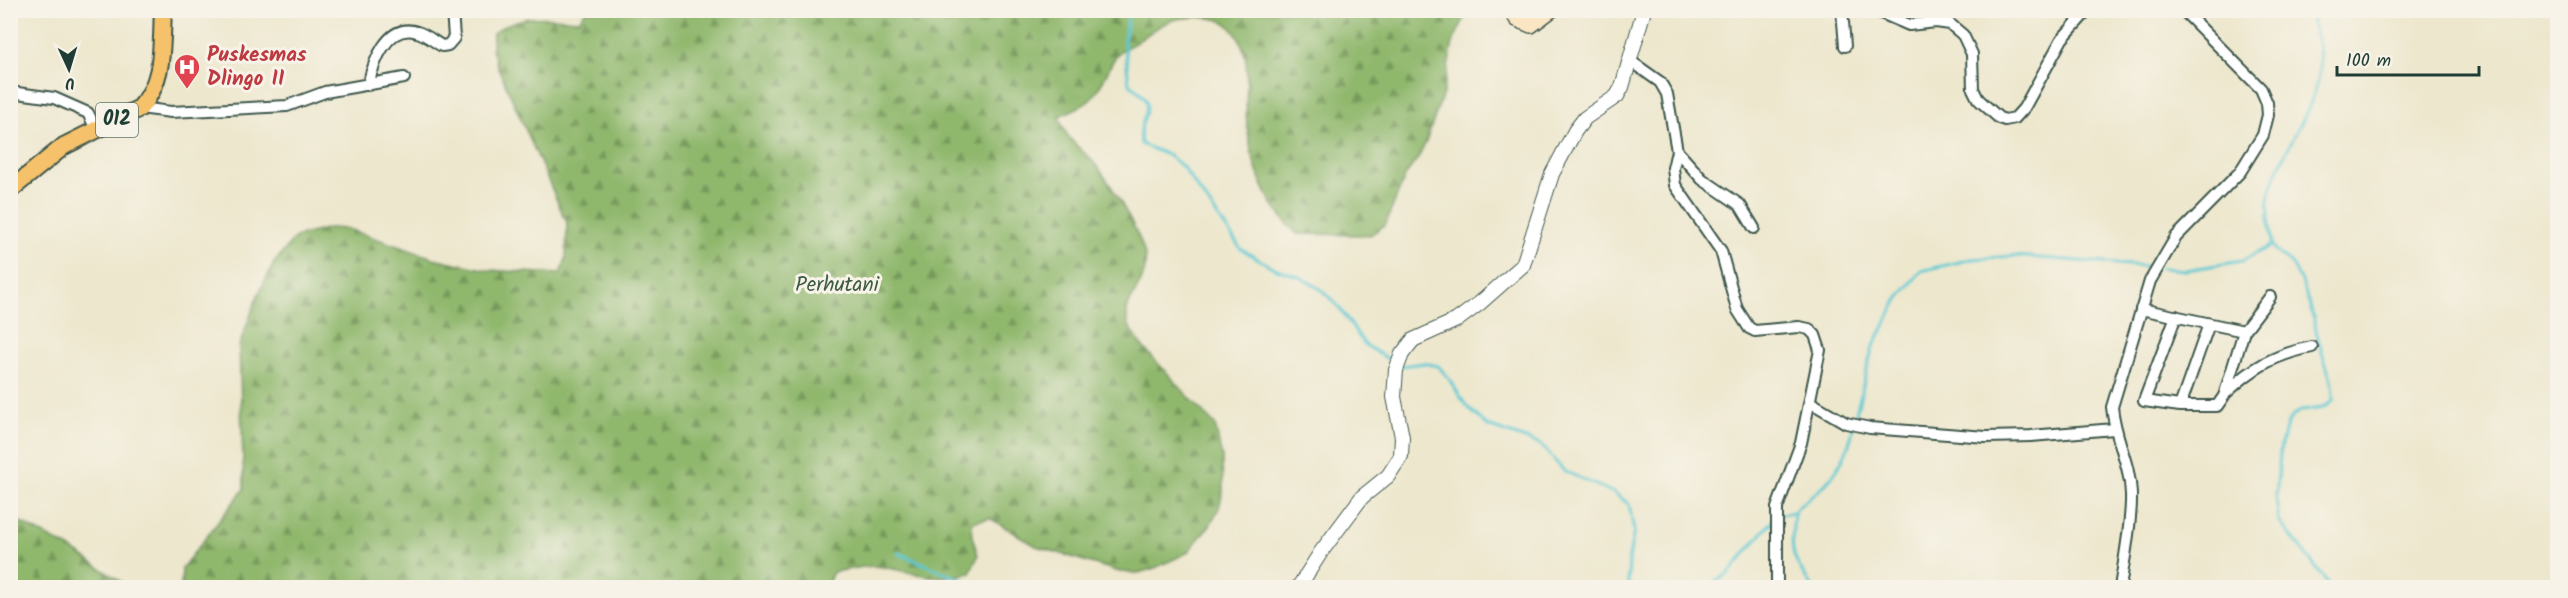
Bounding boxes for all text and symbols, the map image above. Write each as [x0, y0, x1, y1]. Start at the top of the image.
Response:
north arrow [39, 39, 99, 99]
place label: Puskesmas Dlingo II [207, 39, 307, 96]
scale bar [2337, 39, 2480, 77]
text: 100 m [2346, 47, 2391, 76]
hospital icon: Puskesmas Dlingo II [172, 52, 202, 90]
text: U [64, 70, 76, 95]
road number: 012 [96, 103, 138, 137]
park label: Perhutani [795, 269, 880, 302]

